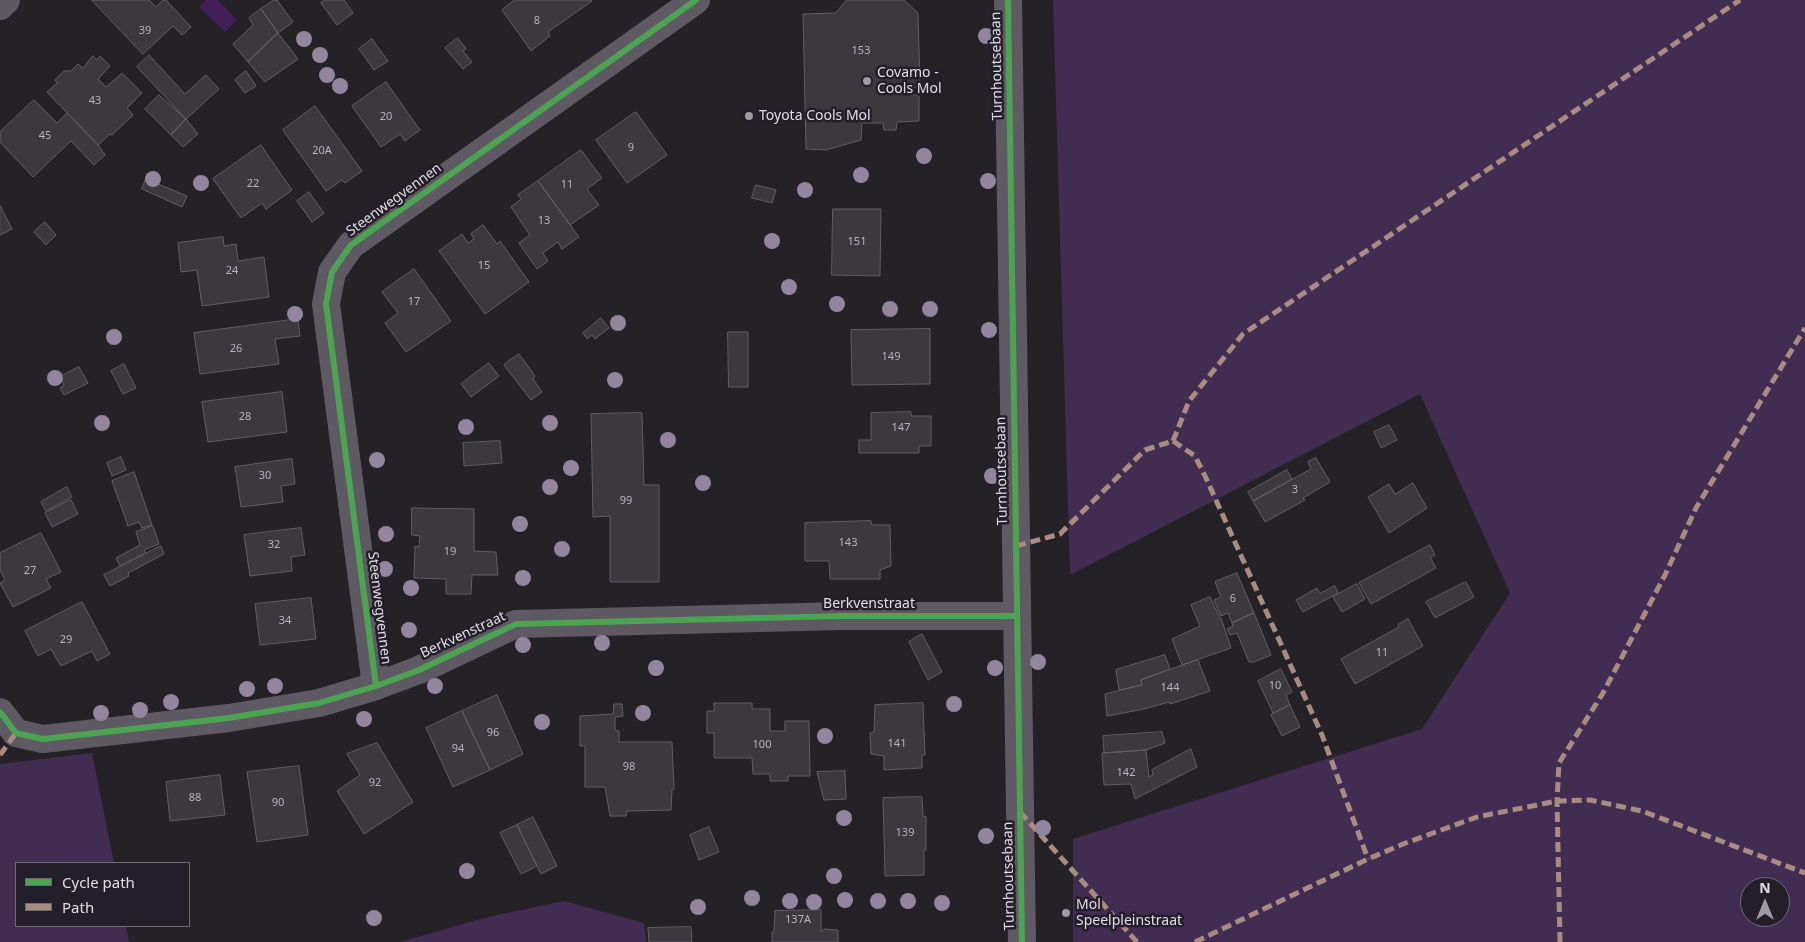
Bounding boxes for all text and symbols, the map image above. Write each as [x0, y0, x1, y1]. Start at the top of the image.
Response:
street label: Turnhoutsebaan [988, 12, 1006, 120]
house number: 8 [534, 14, 540, 28]
house number: 39 [139, 24, 151, 38]
house number: 153 [852, 44, 870, 58]
place label: Covamo - Cools Mol [877, 65, 942, 98]
marker: Covamo - Cools Mol [861, 75, 873, 87]
house number: 43 [89, 94, 101, 108]
place label: Toyota Cools Mol [759, 108, 871, 124]
house number: 20 [380, 110, 392, 124]
marker: Toyota Cools Mol [743, 110, 755, 122]
house number: 45 [39, 129, 51, 143]
house number: 9 [628, 141, 634, 155]
house number: 20A [312, 144, 332, 158]
street label: Steenwegvennen [343, 160, 445, 240]
house number: 22 [247, 177, 259, 191]
house number: 11 [561, 178, 573, 192]
house number: 13 [538, 214, 550, 228]
house number: 151 [848, 235, 866, 249]
house number: 15 [478, 259, 490, 273]
house number: 24 [226, 264, 238, 278]
house number: 17 [408, 295, 420, 309]
house number: 26 [230, 342, 242, 356]
house number: 149 [882, 350, 900, 364]
house number: 28 [239, 410, 251, 424]
street label: Turnhoutsebaan [993, 417, 1011, 525]
house number: 147 [892, 421, 910, 435]
house number: 30 [259, 469, 271, 483]
house number: 3 [1292, 483, 1298, 497]
house number: 99 [620, 494, 632, 508]
house number: 143 [839, 536, 857, 550]
house number: 32 [268, 538, 280, 552]
house number: 19 [444, 545, 456, 559]
street label: Steenwegvennen [364, 551, 394, 665]
house number: 27 [24, 564, 36, 578]
house number: 6 [1230, 592, 1236, 606]
street label: Berkvenstraat [823, 596, 915, 612]
street label: Berkvenstraat [418, 608, 508, 662]
house number: 34 [279, 614, 291, 628]
house number: 29 [60, 633, 72, 647]
house number: 11 [1376, 646, 1388, 660]
house number: 10 [1269, 679, 1281, 693]
house number: 144 [1161, 681, 1179, 695]
house number: 96 [487, 726, 499, 740]
house number: 141 [888, 737, 906, 751]
house number: 100 [753, 738, 771, 752]
house number: 94 [452, 742, 464, 756]
house number: 98 [623, 760, 635, 774]
house number: 142 [1117, 766, 1135, 780]
house number: 92 [369, 776, 381, 790]
house number: 88 [189, 791, 201, 805]
house number: 90 [272, 796, 284, 810]
street label: Turnhoutsebaan [1000, 822, 1018, 930]
house number: 139 [896, 826, 914, 840]
legend [15, 862, 190, 927]
text: Cycle path [62, 872, 135, 892]
north arrow [1740, 877, 1790, 927]
text: N [1759, 878, 1771, 897]
text: Path [62, 897, 94, 917]
place label: Mol Speelpleinstraat [1076, 897, 1182, 930]
marker: Mol Speelpleinstraat [1060, 907, 1072, 919]
house number: 137A [785, 913, 811, 927]

